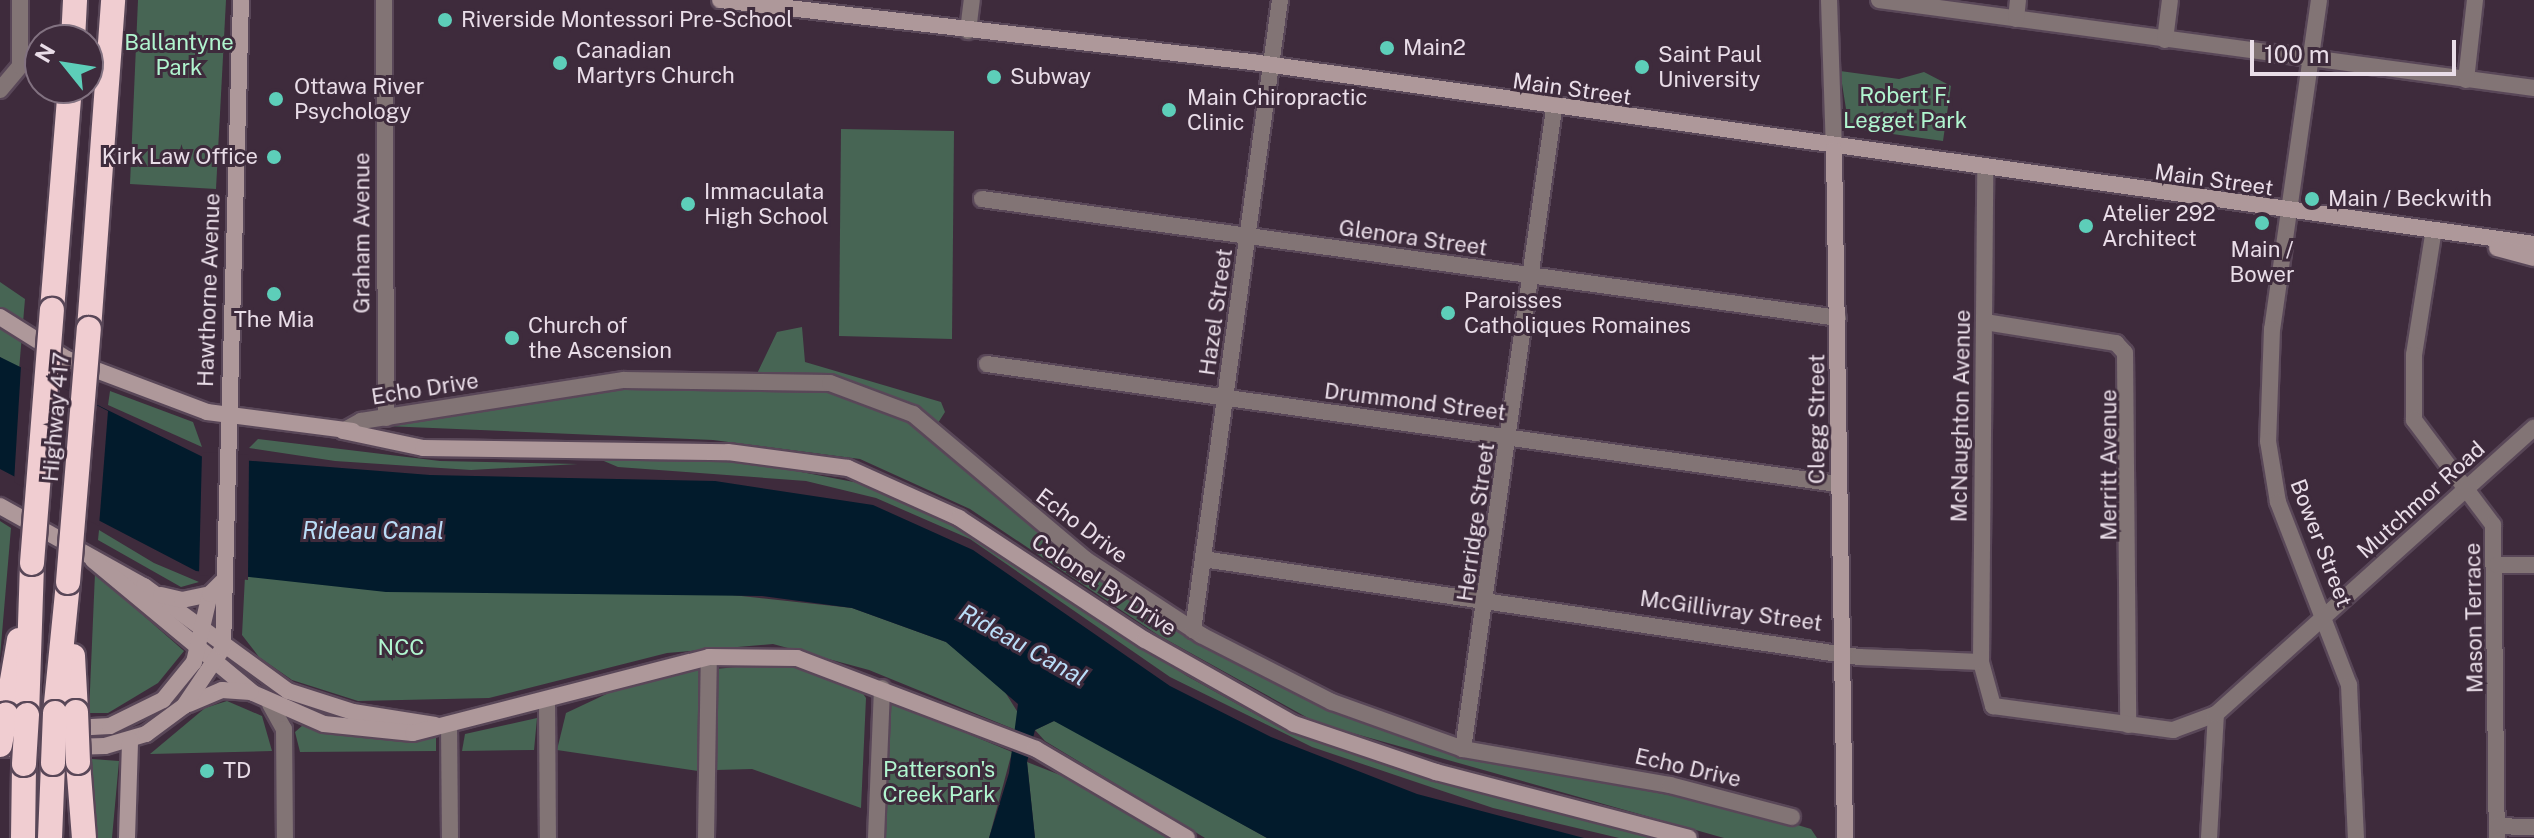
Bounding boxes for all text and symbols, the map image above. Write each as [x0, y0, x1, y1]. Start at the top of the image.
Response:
place label: Riverside Montessori Pre-School [461, 7, 793, 33]
marker: Riverside Montessori Pre-School [436, 11, 454, 29]
north arrow [24, 24, 104, 104]
scale bar [2254, 24, 2460, 74]
park label: Ballantyne Park [124, 29, 234, 80]
place label: Main2 [1403, 35, 1466, 61]
place label: Canadian Martyrs Church [576, 37, 735, 88]
text: N [29, 39, 61, 67]
marker: Main2 [1378, 39, 1396, 57]
text: 100 m [2264, 40, 2330, 68]
place label: Saint Paul University [1658, 41, 1762, 92]
marker: Canadian Martyrs Church [551, 54, 569, 72]
marker: Saint Paul University [1633, 58, 1651, 76]
place label: Subway [1010, 64, 1091, 90]
marker: Subway [985, 68, 1003, 86]
street label: Main Street [1511, 68, 1633, 110]
place label: Ottawa River Psychology [294, 73, 424, 124]
park label: Robert F. Legget Park [1843, 82, 1967, 134]
place label: Main Chiropractic Clinic [1187, 84, 1367, 136]
marker: Ottawa River Psychology [265, 88, 287, 110]
marker: Main Chiropractic Clinic [1158, 99, 1180, 121]
place label: Kirk Law Office [102, 144, 258, 170]
marker: Kirk Law Office [265, 148, 283, 166]
street label: Graham Avenue [349, 152, 375, 314]
street label: Main Street [2153, 159, 2275, 201]
place label: Immaculata High School [704, 178, 829, 230]
place label: Main / Beckwith [2328, 186, 2492, 212]
marker: Main / Beckwith [2303, 190, 2321, 208]
street label: Hawthorne Avenue [192, 193, 226, 387]
marker: Immaculata High School [679, 195, 697, 213]
place label: Atelier 292 Architect [2102, 200, 2216, 252]
marker: Main / Bower [2253, 214, 2271, 232]
street label: Glenora Street [1337, 215, 1489, 261]
marker: Atelier 292 Architect [2077, 217, 2095, 235]
place label: Main / Bower [2229, 236, 2295, 288]
street label: Hazel Street [1194, 247, 1238, 377]
marker: The Mia [265, 285, 283, 303]
place label: Paroisses Catholiques Romaines [1464, 287, 1691, 338]
marker: Paroisses Catholiques Romaines [1439, 304, 1457, 322]
place label: The Mia [234, 307, 314, 333]
street label: McNaughton Avenue [1946, 309, 1976, 523]
place label: Church of the Ascension [528, 312, 672, 364]
marker: Church of the Ascension [503, 329, 521, 347]
street label: Highway 417 [37, 351, 75, 483]
street label: Clegg Street [1804, 354, 1830, 484]
street label: Echo Drive [369, 367, 481, 411]
street label: Drummond Street [1323, 378, 1507, 426]
street label: Merritt Avenue [2096, 389, 2122, 541]
street label: Mutchmor Road [2352, 436, 2490, 564]
street label: Herridge Street [1452, 441, 1500, 603]
street label: Bower Street [2285, 475, 2357, 611]
street label: Echo Drive [1031, 483, 1133, 569]
water label: Rideau Canal [302, 517, 444, 545]
street label: Colonel By Drive [1026, 528, 1182, 642]
street label: Mason Terrace [2459, 543, 2489, 693]
street label: McGillivray Street [1638, 585, 1824, 637]
water label: Rideau Canal [954, 598, 1092, 692]
park label: NCC [378, 635, 424, 661]
street label: Echo Drive [1632, 743, 1744, 793]
park label: Patterson's Creek Park [882, 756, 996, 808]
place label: TD [223, 758, 251, 784]
marker: TD [198, 762, 216, 780]

